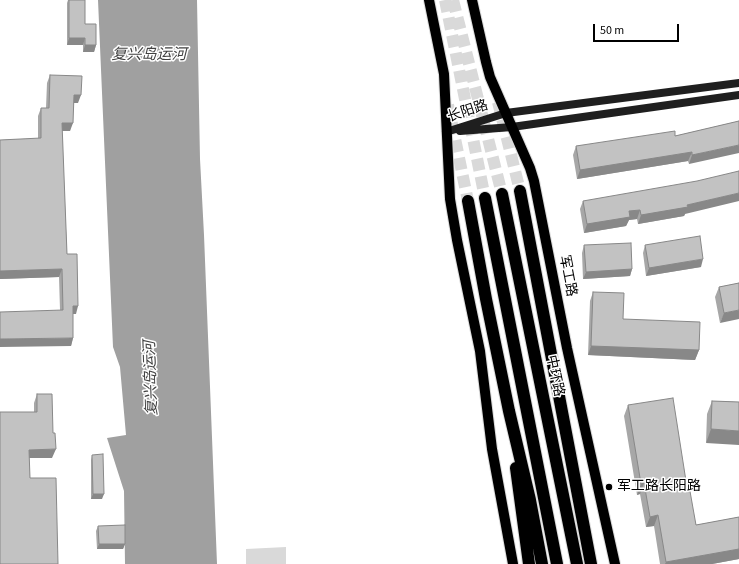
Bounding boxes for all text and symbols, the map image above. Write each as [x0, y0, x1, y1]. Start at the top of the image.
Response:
scale bar [595, 16, 681, 42]
text: 50 m [600, 22, 624, 39]
water label: 复兴岛运河 [112, 47, 186, 65]
street label: 长阳路 [445, 98, 491, 126]
street label: 军工路 [555, 254, 579, 298]
water label: 复兴岛运河 [142, 340, 162, 416]
street label: 中环路 [541, 354, 567, 398]
place label: 军工路长阳路 [617, 479, 701, 495]
marker: 军工路长阳路 [604, 482, 614, 492]

